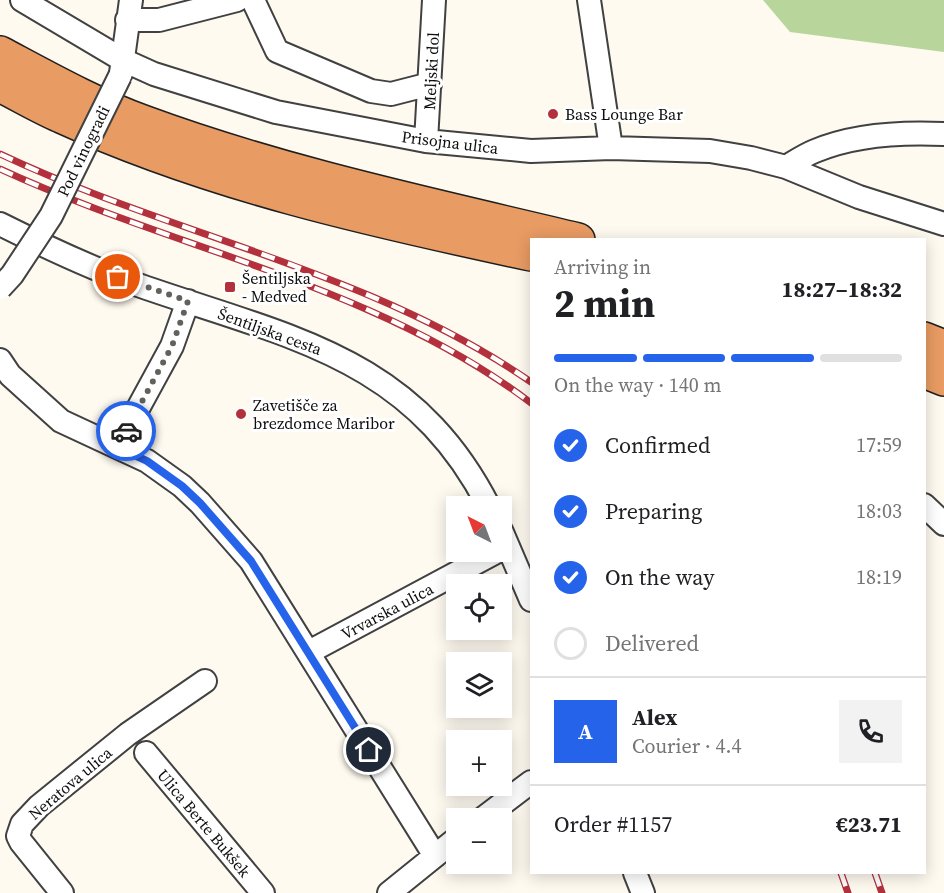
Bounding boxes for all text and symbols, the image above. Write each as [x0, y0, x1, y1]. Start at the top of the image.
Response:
street label: Meljski dol [418, 31, 444, 110]
street label: Pod vinogradi [51, 102, 115, 200]
place label: Bass Lounge Bar [565, 103, 683, 125]
marker: Bass Lounge Bar [546, 107, 560, 121]
street label: Prisojna ulica [400, 125, 500, 159]
pin [92, 251, 143, 302]
text: Arriving in [554, 253, 651, 281]
icon: bag [101, 260, 134, 293]
place label: Šentiljska - Medved [242, 267, 312, 307]
text: 18:27–18:32 [782, 274, 902, 304]
text: 2 min [554, 277, 655, 330]
marker: Šentiljska - Medved [223, 280, 237, 294]
street label: Šentiljska cesta [215, 302, 326, 360]
text: On the way · 140 m [554, 371, 721, 399]
place label: Zavetišče za brezdomce Maribor [253, 394, 395, 434]
courier [96, 401, 156, 461]
marker: Zavetišče za brezdomce Maribor [234, 407, 248, 421]
icon: car [110, 415, 143, 448]
icon: check [554, 429, 587, 462]
text: Confirmed [605, 430, 710, 460]
text: 17:59 [856, 431, 902, 459]
icon: check [554, 495, 587, 528]
north arrow [446, 496, 512, 562]
map controls [446, 496, 512, 874]
text: Preparing [605, 496, 702, 526]
text: 18:03 [856, 497, 902, 525]
icon: check [554, 561, 587, 594]
text: On the way [605, 562, 714, 592]
text: 18:19 [856, 563, 902, 591]
button: locate [446, 574, 512, 640]
street label: Vrvarska ulica [337, 577, 438, 645]
text: Delivered [605, 628, 699, 658]
button: layers [446, 652, 512, 718]
button: phone [839, 700, 902, 763]
text: Alex [632, 702, 677, 732]
text: A [578, 716, 593, 746]
pin [343, 724, 394, 775]
button: + [446, 730, 512, 796]
text: Courier · 4.4 [632, 732, 741, 760]
icon: home [352, 733, 385, 766]
street label: Neratova ulica [23, 741, 117, 825]
street label: Ulica Berte Bukšek [152, 764, 256, 882]
button: − [446, 808, 512, 874]
text: Order #1157 [554, 809, 672, 839]
text: €23.71 [836, 809, 902, 839]

